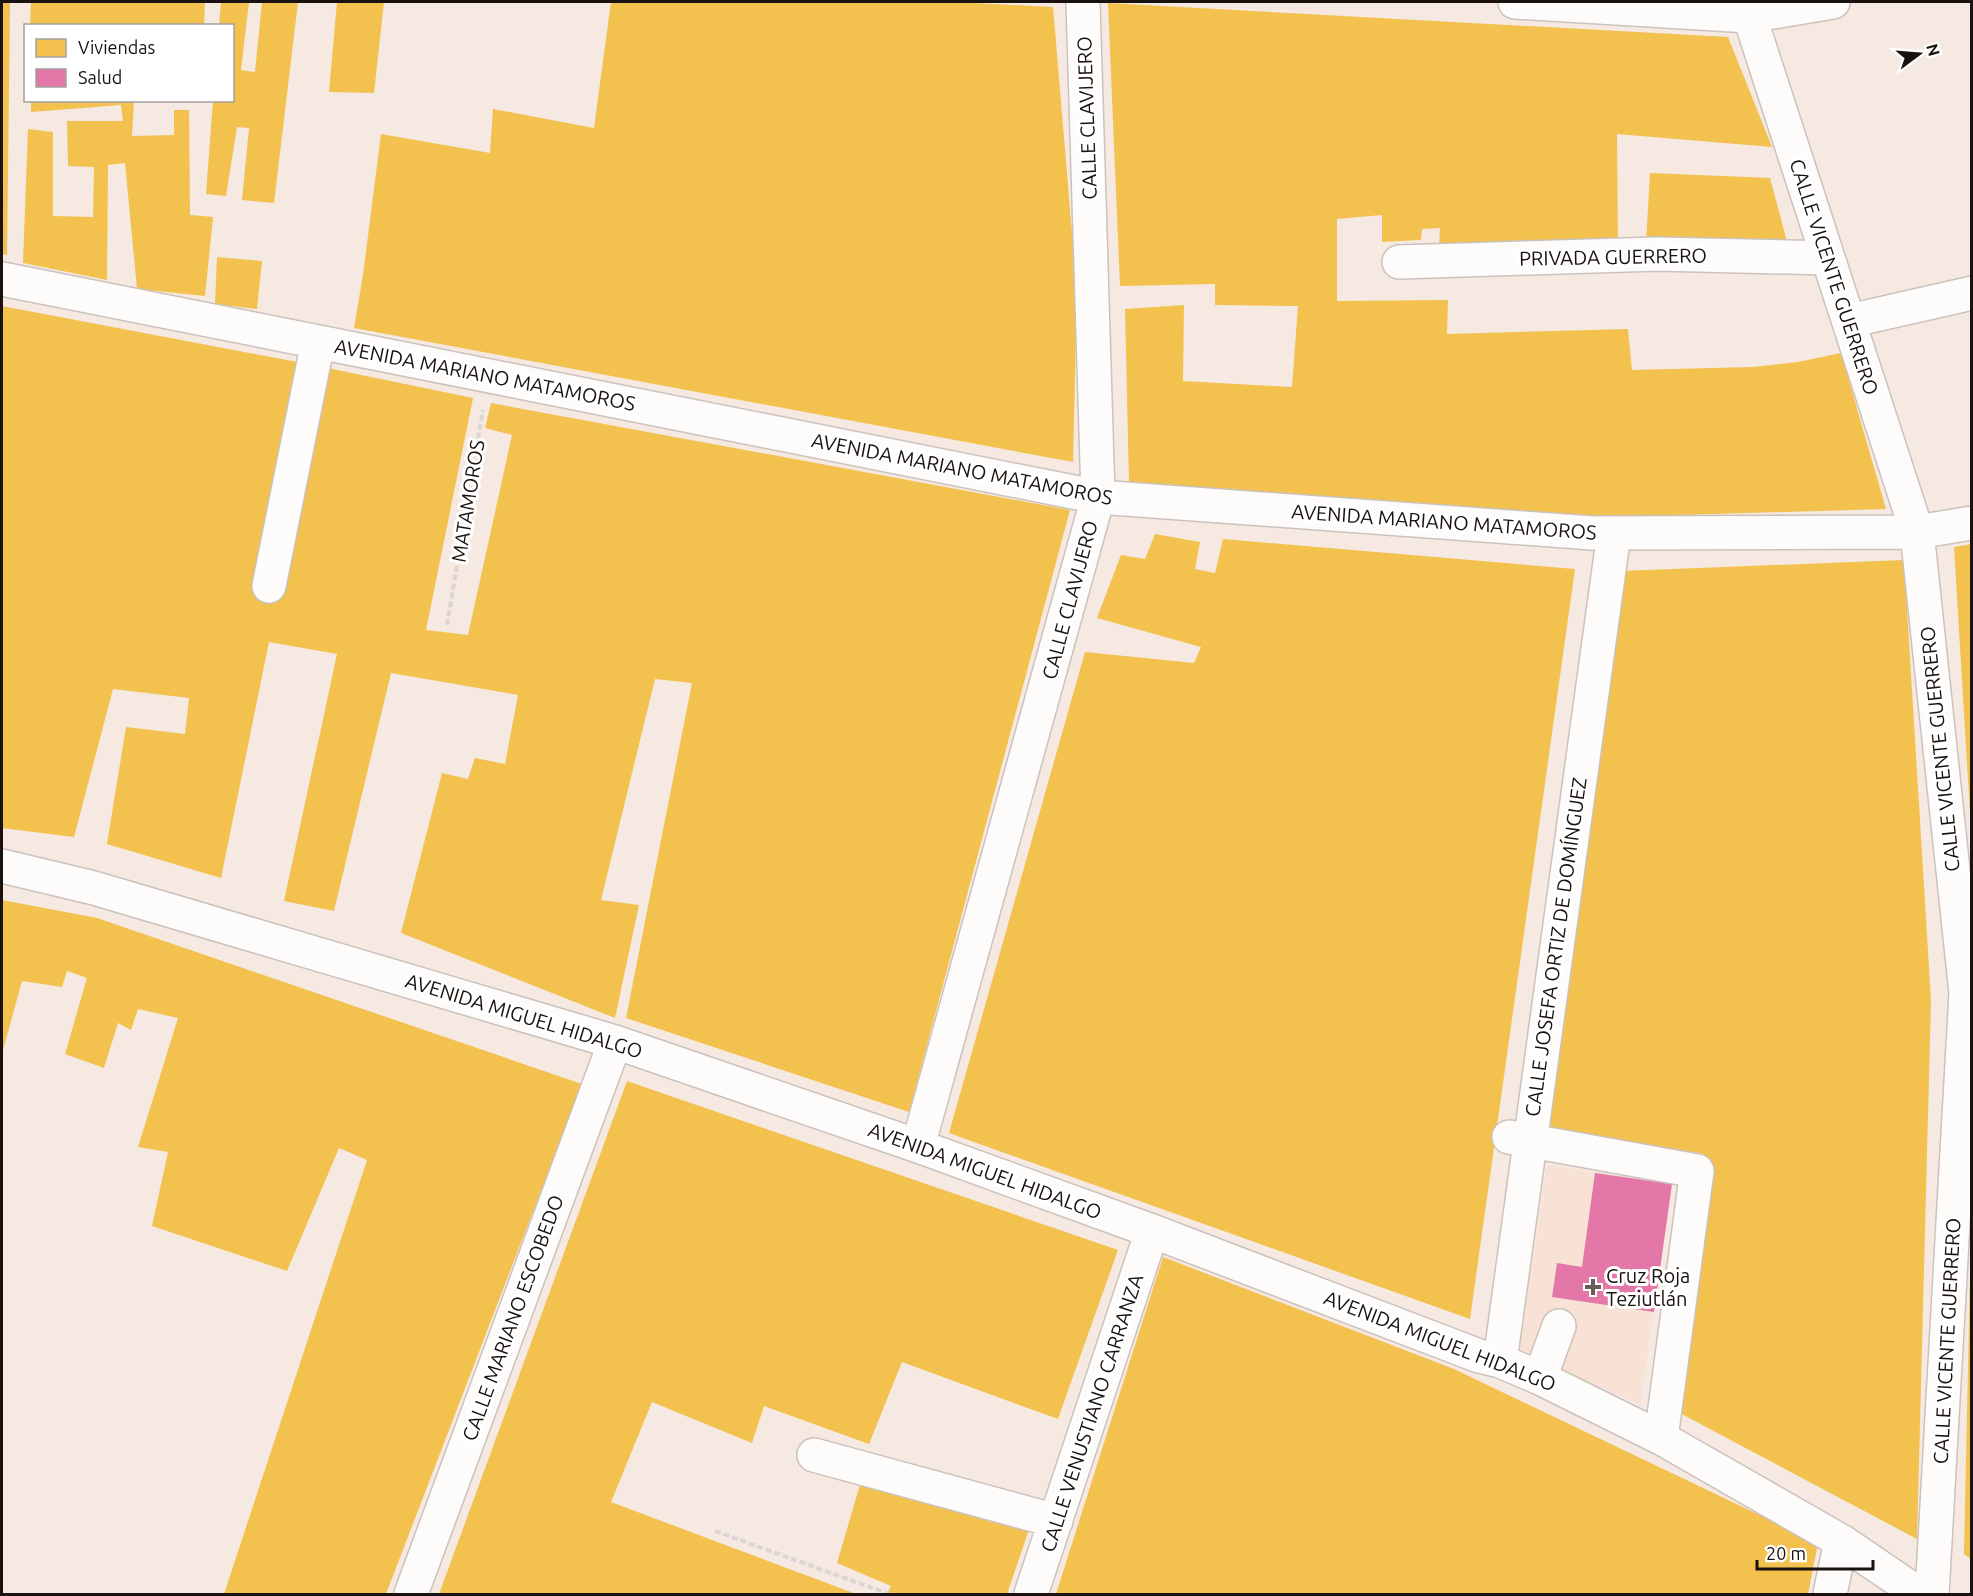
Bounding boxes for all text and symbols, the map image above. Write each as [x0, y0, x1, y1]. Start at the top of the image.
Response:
legend [24, 24, 234, 102]
north arrow [1889, 24, 1949, 84]
street label: CALLE CLAVIJERO [1072, 36, 1101, 200]
text: Viviendas [78, 37, 155, 57]
text: N [1923, 42, 1944, 58]
text: Salud [78, 67, 122, 87]
street label: CALLE VICENTE GUERRERO [1785, 156, 1884, 398]
street label: PRIVADA GUERRERO [1519, 243, 1707, 270]
street label: AVENIDA MARIANO MATAMOROS [333, 334, 637, 415]
street label: AVENIDA MARIANO MATAMOROS [810, 428, 1114, 509]
street label: MATAMOROS [446, 438, 489, 564]
street label: AVENIDA MARIANO MATAMOROS [1291, 499, 1597, 544]
street label: CALLE CLAVIJERO [1037, 518, 1102, 682]
street label: CALLE VICENTE GUERRERO [1915, 625, 1964, 873]
street label: CALLE JOSEFA ORTIZ DE DOMÍNGUEZ [1520, 776, 1591, 1118]
street label: AVENIDA MIGUEL HIDALGO [403, 968, 645, 1063]
street label: AVENIDA MIGUEL HIDALGO [865, 1118, 1105, 1223]
street label: CALLE MARIANO ESCOBEDO [457, 1192, 568, 1444]
street label: CALLE VICENTE GUERRERO [1929, 1217, 1964, 1465]
place label: Cruz Roja Teziutlán [1606, 1264, 1690, 1310]
street label: CALLE VENUSTIANO CARRANZA [1036, 1271, 1147, 1555]
marker: Cruz Roja Teziutlán [1584, 1278, 1602, 1296]
street label: AVENIDA MIGUEL HIDALGO [1321, 1286, 1559, 1395]
scale bar [1757, 1533, 1872, 1571]
text: 20 m [1766, 1543, 1806, 1563]

